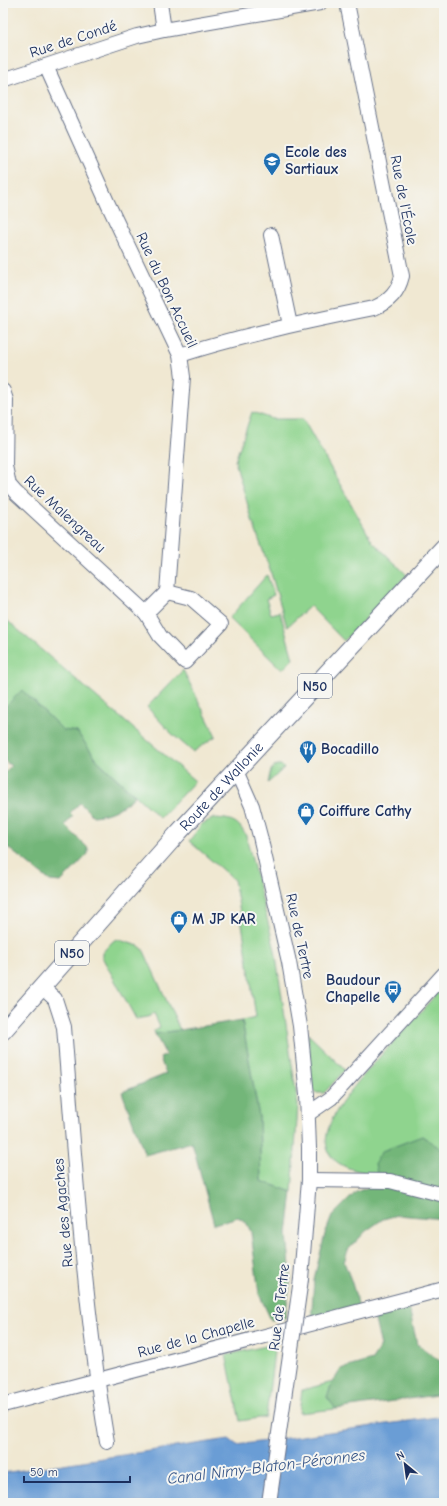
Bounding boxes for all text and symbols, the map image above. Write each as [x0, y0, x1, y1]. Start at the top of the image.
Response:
street label: Rue de Condé [27, 16, 119, 62]
place label: Ecole des Sartiaux [285, 143, 347, 178]
school or university icon: Ecole des Sartiaux [262, 151, 282, 176]
street label: Rue de l'École [386, 154, 423, 247]
street label: Rue du Bon Accueil [132, 229, 202, 351]
street label: Rue Malengreau [20, 472, 110, 556]
road number: N50 [298, 674, 332, 698]
street label: Route de Wallonie [176, 738, 267, 834]
restaurant icon: Bocadillo [298, 739, 318, 764]
place label: Bocadillo [321, 740, 379, 758]
shop icon: Coiffure Cathy [296, 801, 316, 826]
place label: Coiffure Cathy [319, 802, 412, 820]
street label: Rue de Tertre [282, 891, 318, 981]
shop icon: M JP KAR [169, 909, 189, 934]
place label: M JP KAR [192, 910, 256, 928]
road number: N50 [55, 941, 89, 965]
place label: Baudour Chapelle [326, 971, 380, 1006]
bus stop icon: Baudour Chapelle [383, 979, 403, 1004]
street label: Rue des Agaches [49, 1158, 77, 1268]
street label: Rue de Tertre [265, 1262, 293, 1351]
street label: Rue de la Chapelle [136, 1313, 257, 1361]
north arrow [385, 1444, 425, 1484]
water label: Canal Nimy-Blaton-Péronnes [166, 1446, 366, 1488]
text: N [394, 1448, 407, 1463]
scale bar [24, 1458, 130, 1484]
text: 50 m [30, 1465, 58, 1479]

